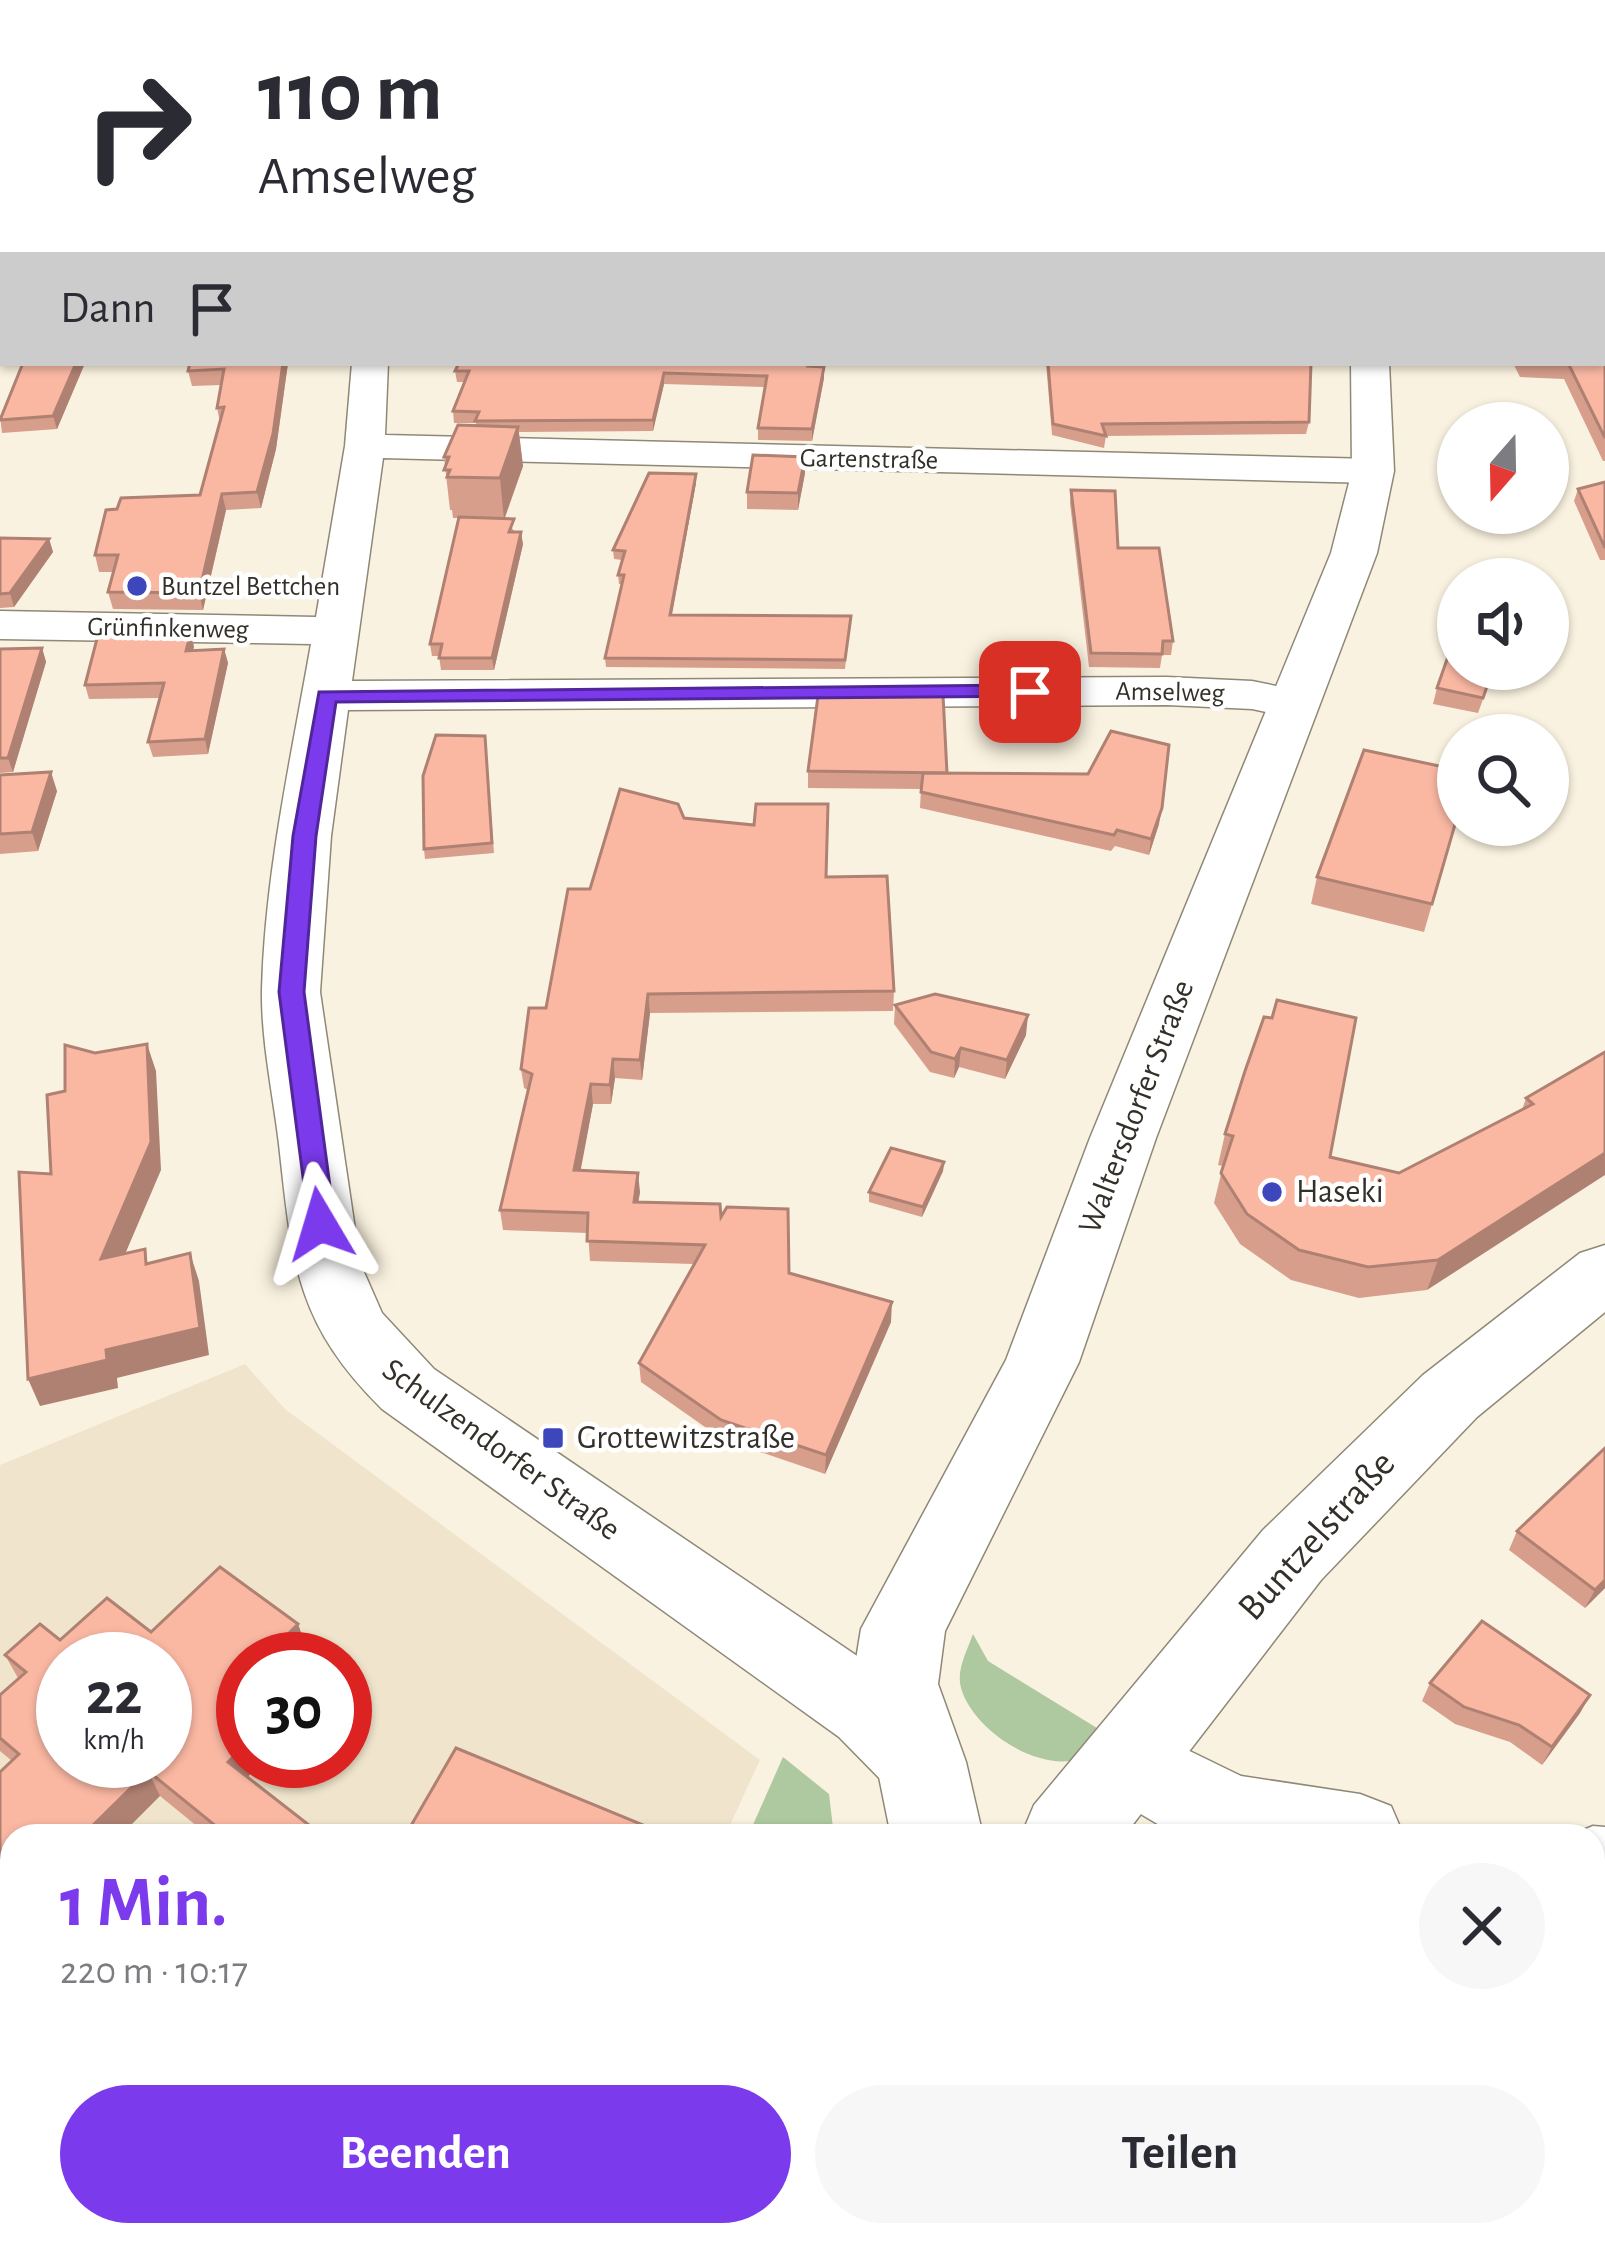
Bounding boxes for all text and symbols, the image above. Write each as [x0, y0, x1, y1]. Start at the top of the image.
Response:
icon: right [60, 48, 216, 204]
text: 110 m [258, 52, 443, 136]
text: Amselweg [258, 150, 476, 204]
icon: arrive [179, 276, 245, 342]
text: Dann [60, 286, 155, 331]
north arrow [1437, 402, 1569, 534]
map controls [1437, 402, 1569, 846]
street label: Gartenstraße [800, 444, 938, 474]
button: sound [1437, 558, 1569, 690]
marker: Buntzel Bettchen [124, 573, 150, 599]
place label: Buntzel Bettchen [161, 573, 340, 600]
street label: Grünfinkenweg [87, 613, 250, 643]
pin [979, 641, 1081, 743]
icon: arrive [997, 659, 1063, 725]
street label: Amselweg [1115, 678, 1226, 706]
button: search [1437, 714, 1569, 846]
street label: Waltersdorfer Straße [1073, 976, 1201, 1238]
position arrow [257, 1161, 383, 1287]
place label: Haseki [1296, 1176, 1384, 1209]
marker: Haseki [1259, 1179, 1285, 1205]
street label: Schulzendorfer Straße [376, 1353, 626, 1547]
place label: Grottewitzstraße [577, 1422, 795, 1455]
marker: Grottewitzstraße [540, 1425, 566, 1451]
street label: Buntzelstraße [1231, 1444, 1403, 1628]
speed limit sign: 30 [216, 1632, 372, 1788]
text: 22 [86, 1665, 142, 1725]
text: km/h [83, 1725, 145, 1755]
button: close [1419, 1863, 1545, 1989]
text: 1 Min. [60, 1867, 228, 1939]
text: 220 m · 10:17 [60, 1952, 248, 1991]
button: Beenden [60, 2085, 791, 2223]
button: Teilen [815, 2085, 1545, 2223]

